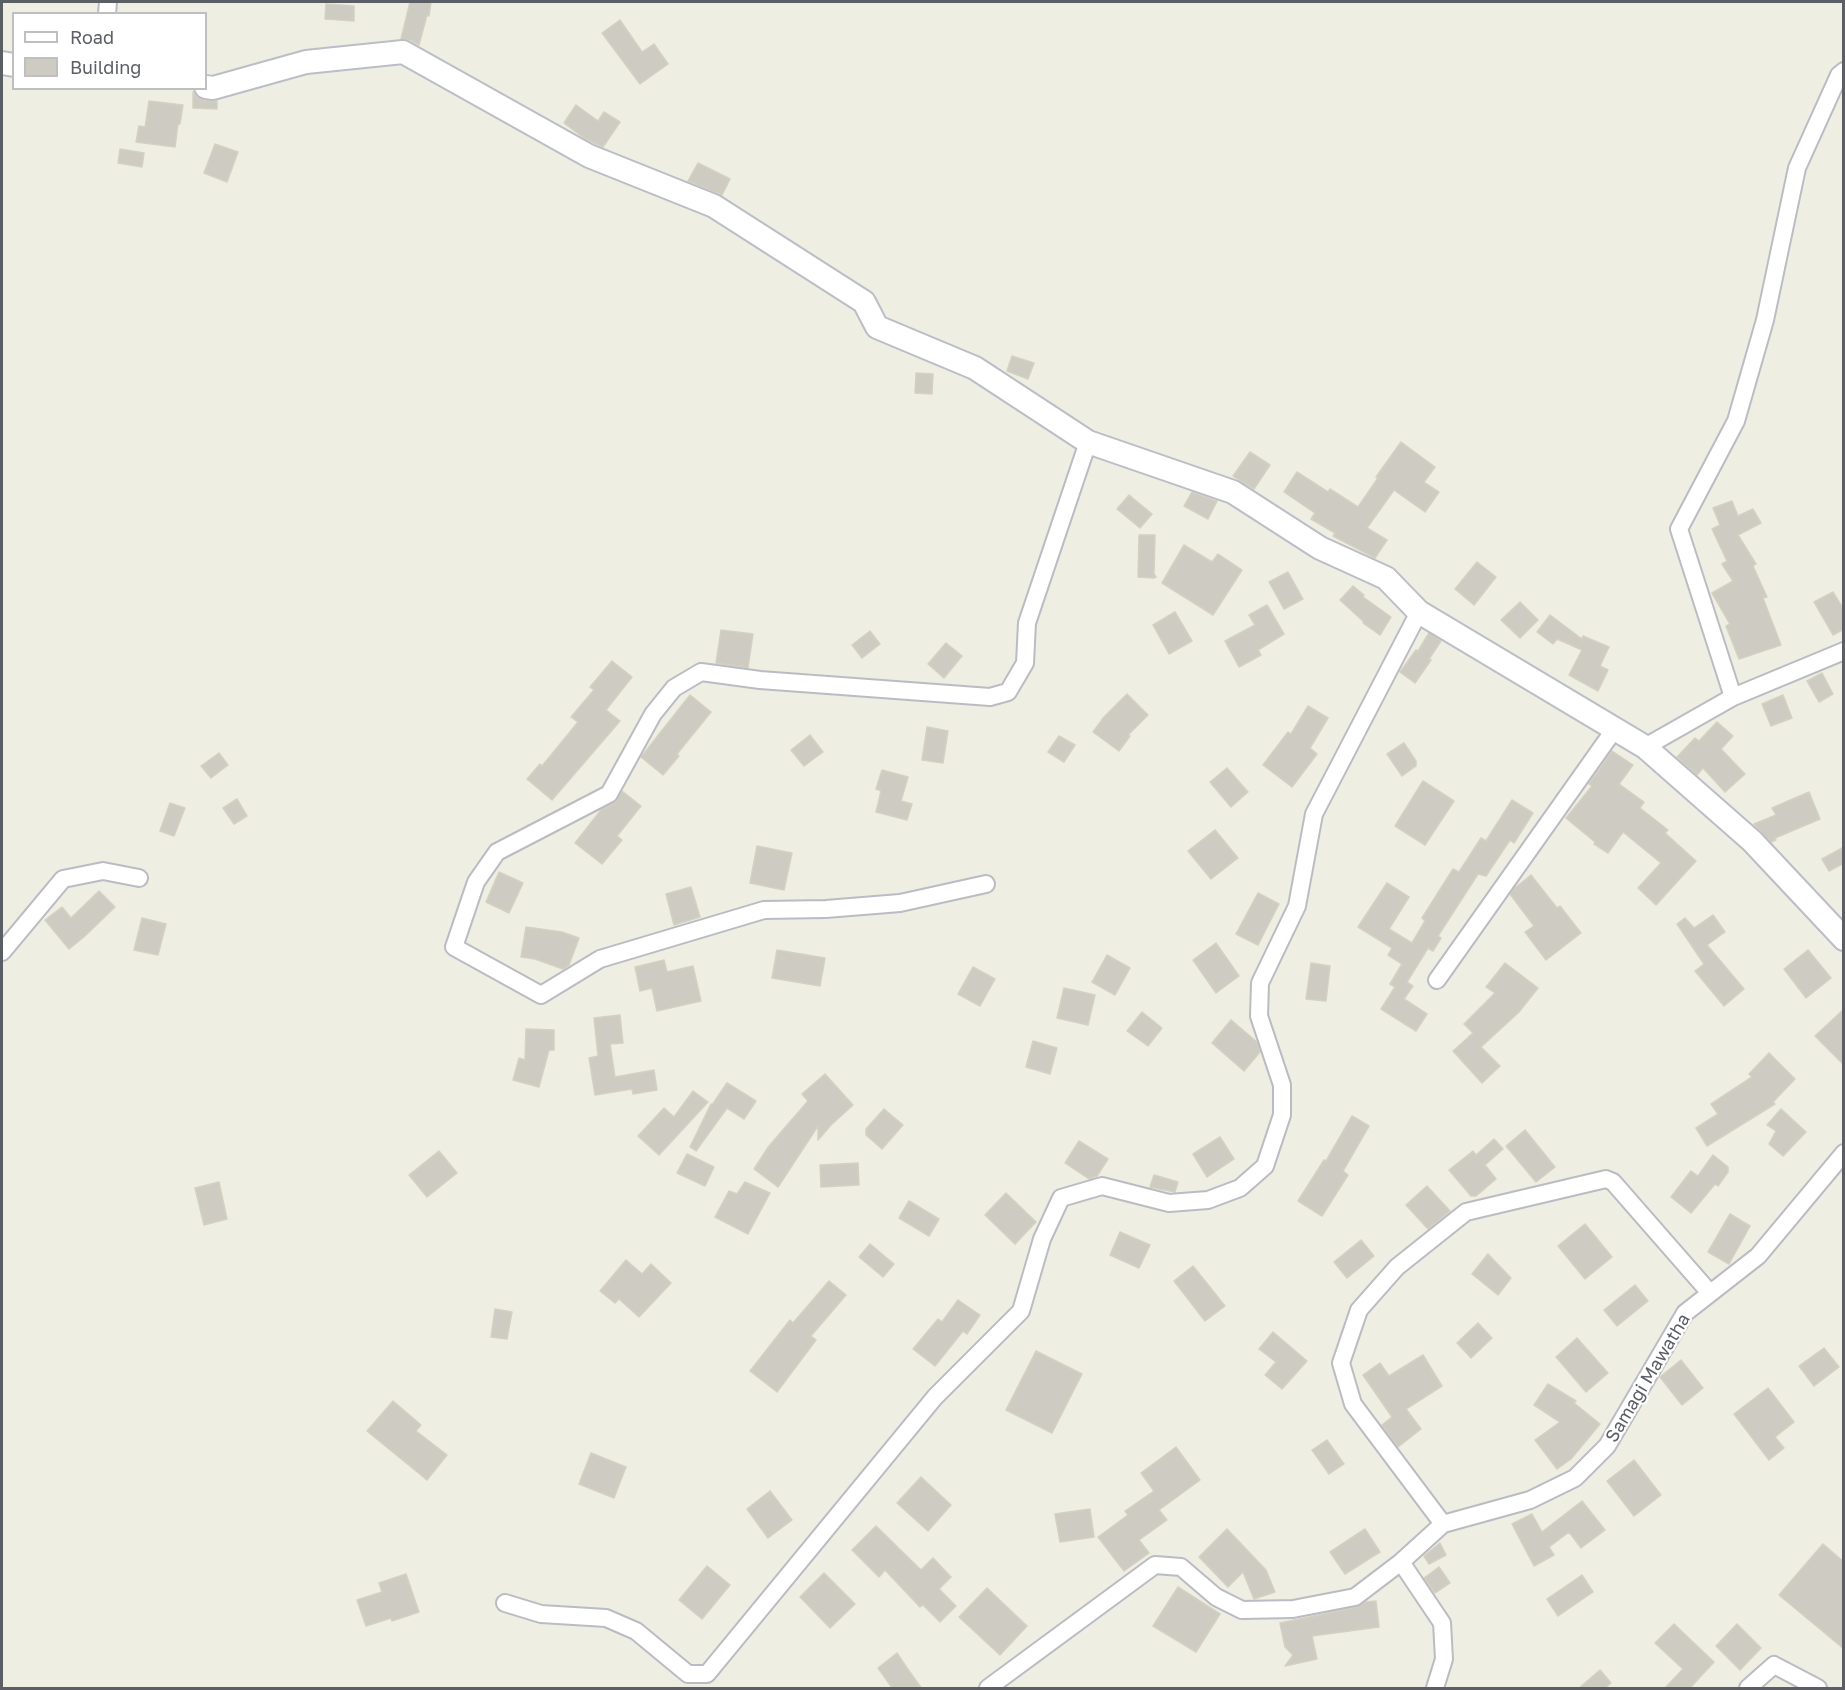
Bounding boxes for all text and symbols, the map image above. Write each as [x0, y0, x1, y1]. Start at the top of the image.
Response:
legend [12, 12, 207, 90]
text: Road [70, 26, 114, 48]
text: Building [70, 56, 141, 78]
street label: Samagi Mawatha [1601, 1310, 1695, 1446]

